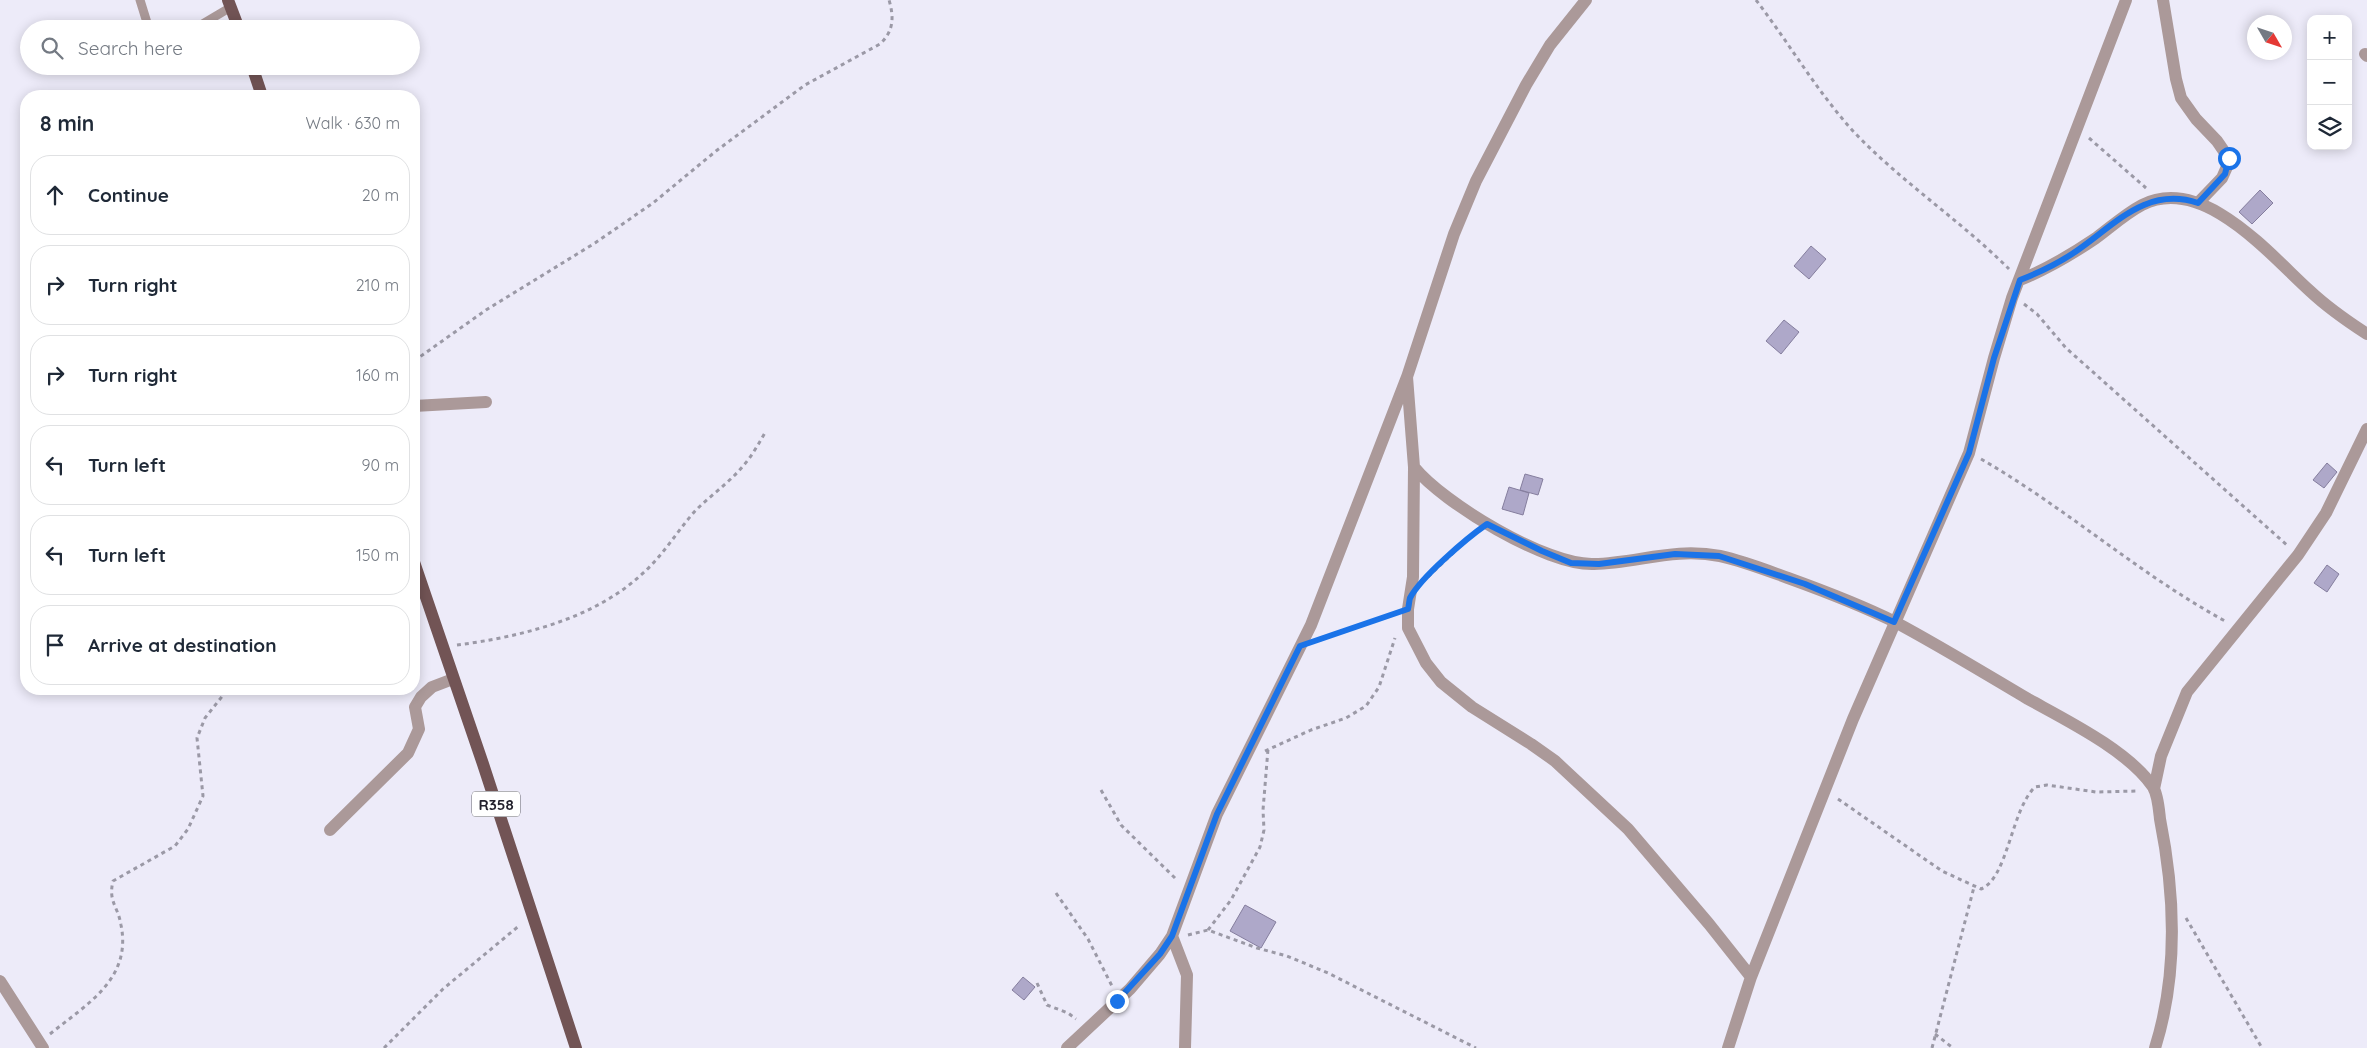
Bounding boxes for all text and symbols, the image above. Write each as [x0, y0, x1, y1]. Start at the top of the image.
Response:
north arrow [2247, 15, 2292, 60]
map controls [2307, 15, 2352, 150]
button: + [2307, 15, 2352, 60]
search box [20, 20, 420, 75]
icon: search [38, 34, 66, 62]
text: Search here [78, 36, 183, 60]
button: − [2307, 60, 2352, 105]
button: layers [2307, 105, 2352, 150]
text: 8 min [40, 110, 94, 136]
text: Walk · 630 m [305, 113, 400, 133]
route start [2218, 147, 2241, 170]
icon: ahead [41, 181, 69, 209]
text: Continue [88, 183, 169, 207]
text: 20 m [362, 185, 399, 205]
icon: right [41, 271, 69, 299]
text: Turn right [88, 273, 177, 297]
text: 210 m [356, 275, 399, 295]
icon: right [41, 361, 69, 389]
text: Turn right [88, 363, 177, 387]
text: 160 m [356, 365, 399, 385]
icon: left [41, 451, 69, 479]
text: Turn left [88, 453, 166, 477]
text: 90 m [362, 455, 399, 475]
icon: left [41, 541, 69, 569]
text: Turn left [88, 543, 166, 567]
text: 150 m [356, 545, 399, 565]
icon: arrive [41, 631, 69, 659]
text: Arrive at destination [88, 633, 277, 657]
road number: R358 [472, 792, 520, 816]
route end [1106, 990, 1129, 1013]

